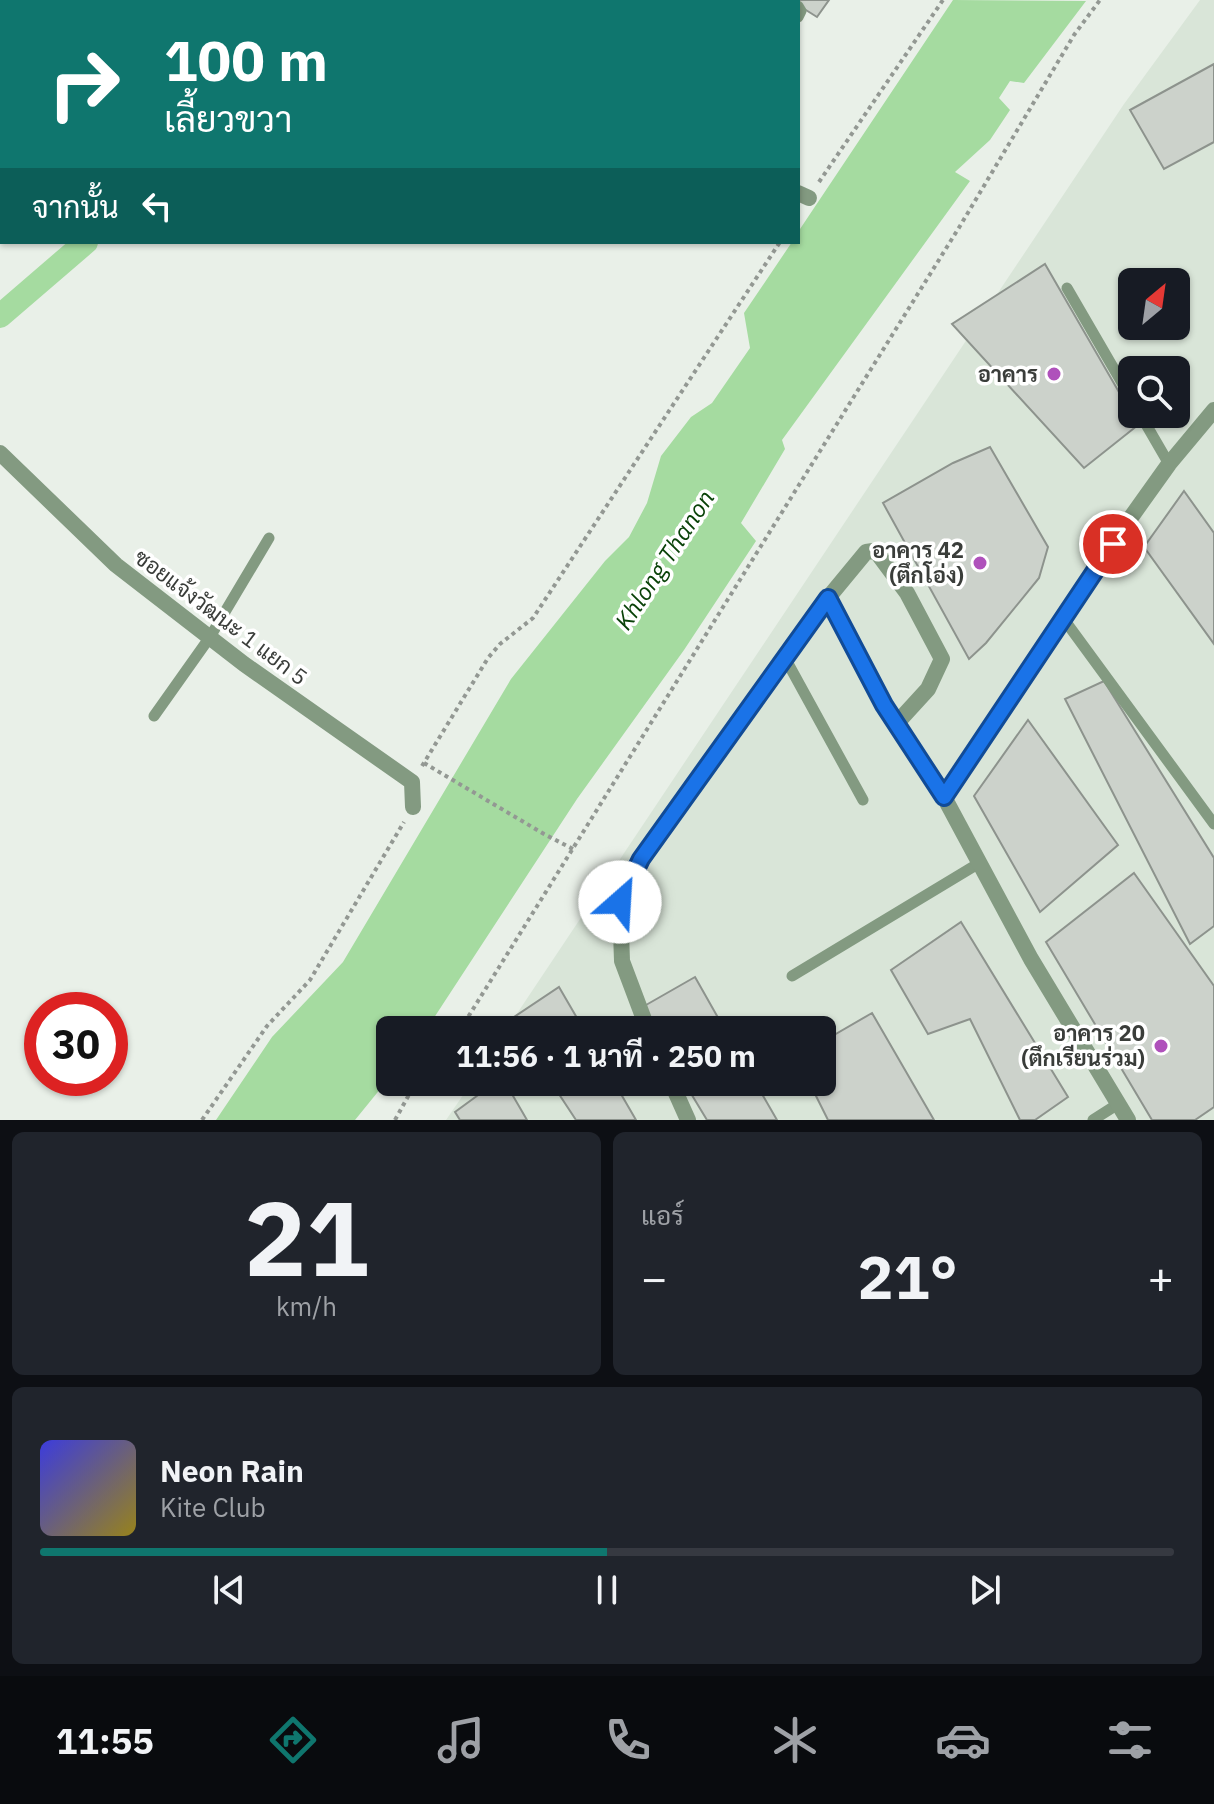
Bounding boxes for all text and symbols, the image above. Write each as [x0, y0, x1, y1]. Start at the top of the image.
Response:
text: 100 m [164, 24, 328, 96]
icon: right [32, 32, 136, 136]
text: เลี้ยวขวา [164, 95, 292, 142]
icon: left [135, 184, 179, 228]
text: จากนั้น [32, 187, 119, 226]
north arrow [1118, 268, 1190, 340]
map controls [1118, 268, 1190, 428]
button: search [1118, 356, 1190, 428]
place label: อาคาร [978, 359, 1038, 388]
marker: อาคาร [1045, 365, 1063, 383]
water label: Khlong Thanon [607, 483, 721, 635]
pin [1079, 510, 1147, 578]
icon: arrive [1091, 522, 1135, 566]
place label: อาคาร 42 (ตึกโอ่ง) [872, 535, 964, 589]
street label: ซอยแจ้งวัฒนะ 1 แยก 5 [129, 542, 314, 691]
marker: อาคาร 42 (ตึกโอ่ง) [971, 554, 989, 572]
position arrow [578, 860, 662, 944]
speed limit sign: 30 [24, 992, 128, 1096]
place label: อาคาร 20 (ตึกเรียนร่วม) [1021, 1018, 1145, 1072]
text: 11:56 · 1 นาที · 250 m [456, 1036, 756, 1075]
marker: อาคาร 20 (ตึกเรียนร่วม) [1152, 1037, 1170, 1055]
text: 21 [244, 1169, 369, 1305]
text: แอร์ [641, 1198, 684, 1232]
text: 21° [857, 1237, 958, 1316]
text: − [641, 1249, 667, 1306]
text: + [1148, 1249, 1174, 1306]
text: km/h [276, 1289, 337, 1323]
text: Neon Rain [160, 1451, 304, 1490]
text: Kite Club [160, 1490, 265, 1524]
icon: previous [207, 1568, 251, 1612]
icon: pause [585, 1568, 629, 1612]
icon: next [963, 1568, 1007, 1612]
icon: directions [265, 1712, 321, 1768]
icon: music [433, 1712, 489, 1768]
icon: phone [600, 1712, 656, 1768]
icon: climate [767, 1712, 823, 1768]
icon: car [935, 1712, 991, 1768]
icon: filters [1102, 1712, 1158, 1768]
text: 11:55 [56, 1717, 154, 1764]

